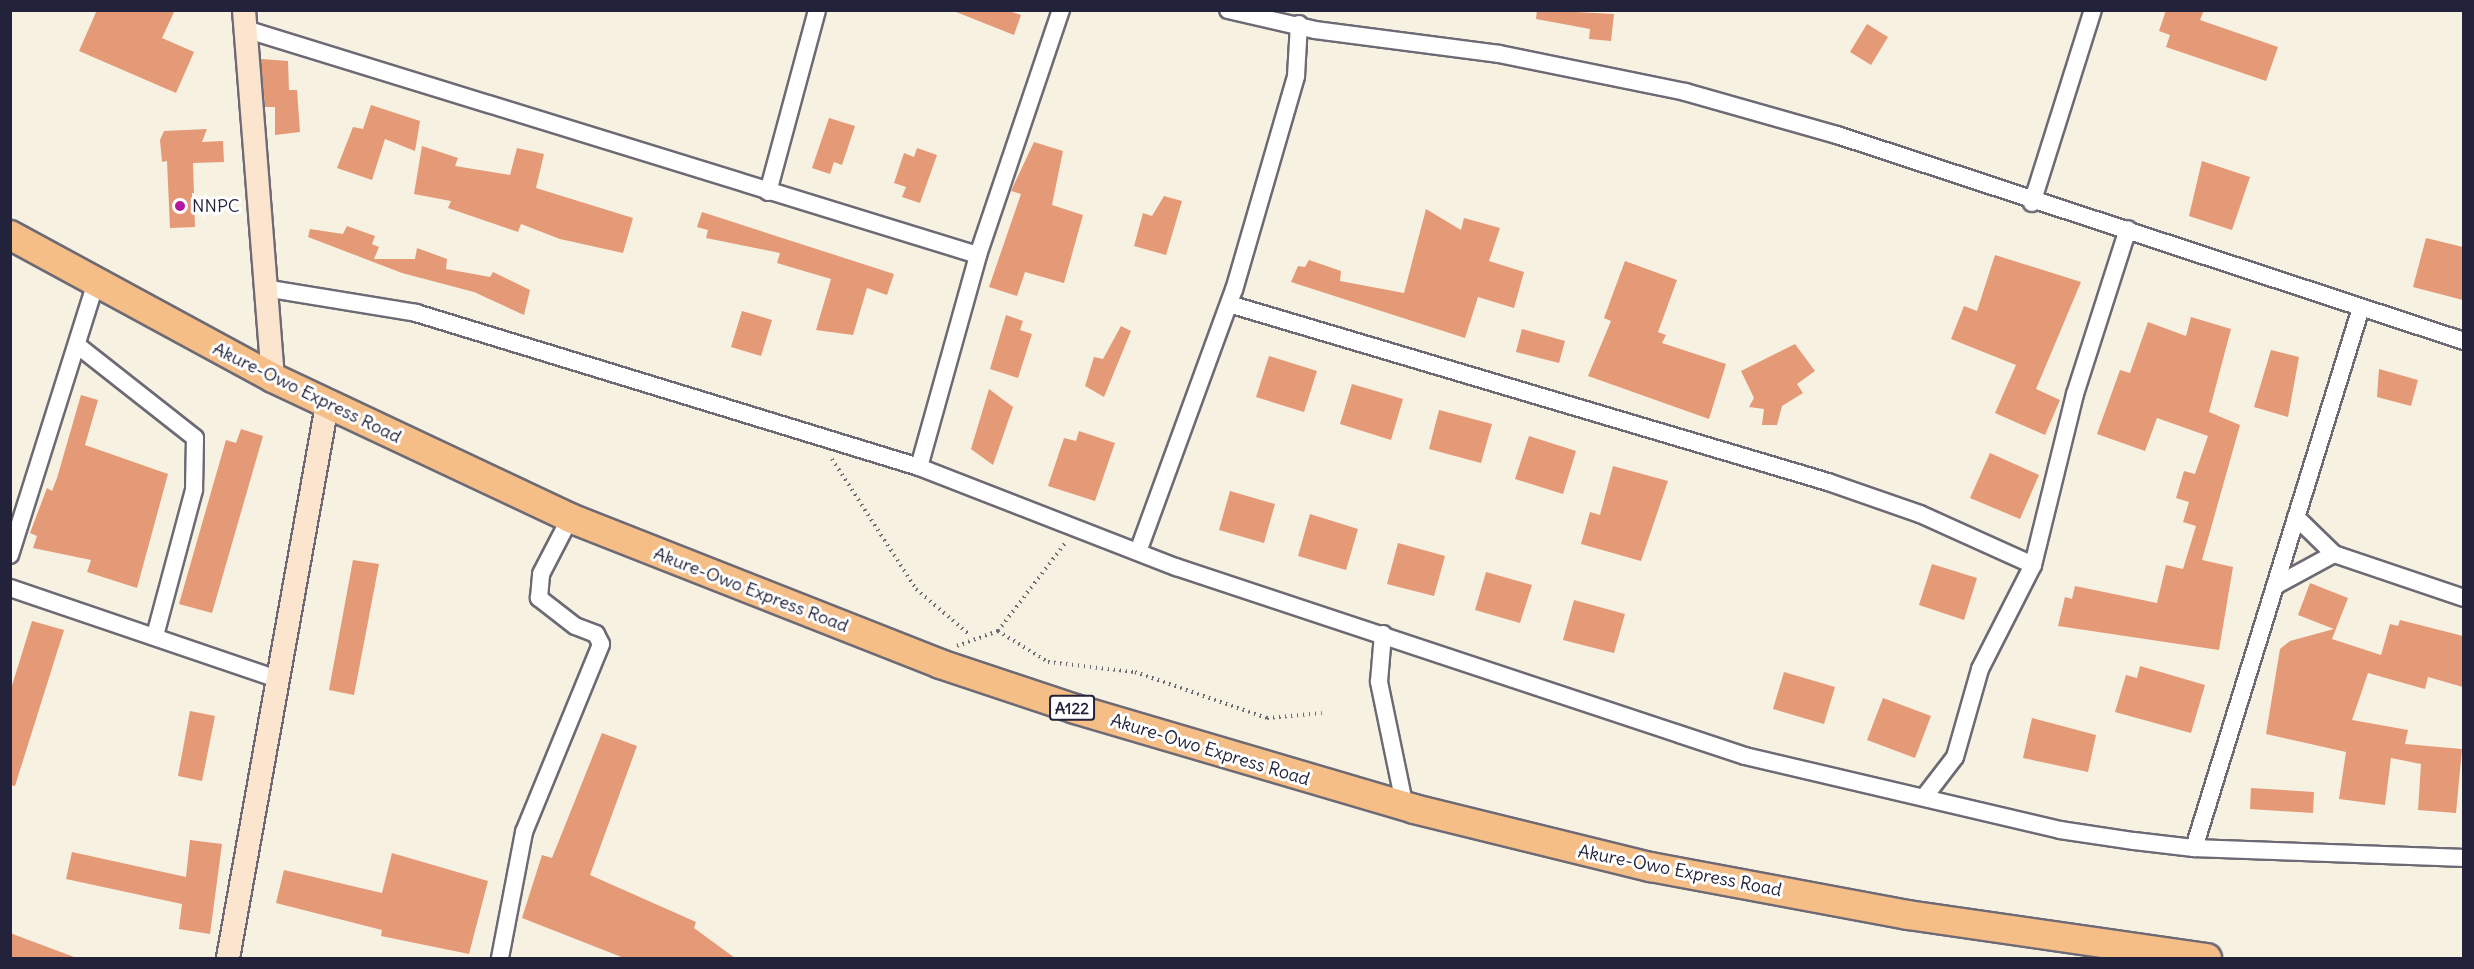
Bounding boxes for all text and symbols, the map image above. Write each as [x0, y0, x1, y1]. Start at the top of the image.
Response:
place label: NNPC [192, 195, 240, 217]
marker: NNPC [173, 199, 187, 213]
street label: Akure-Owo Express Road [209, 338, 405, 448]
street label: Akure-Owo Express Road [651, 543, 851, 637]
road number: A122 [1048, 695, 1096, 721]
street label: Akure-Owo Express Road [1108, 709, 1312, 791]
street label: Akure-Owo Express Road [1576, 841, 1784, 901]

